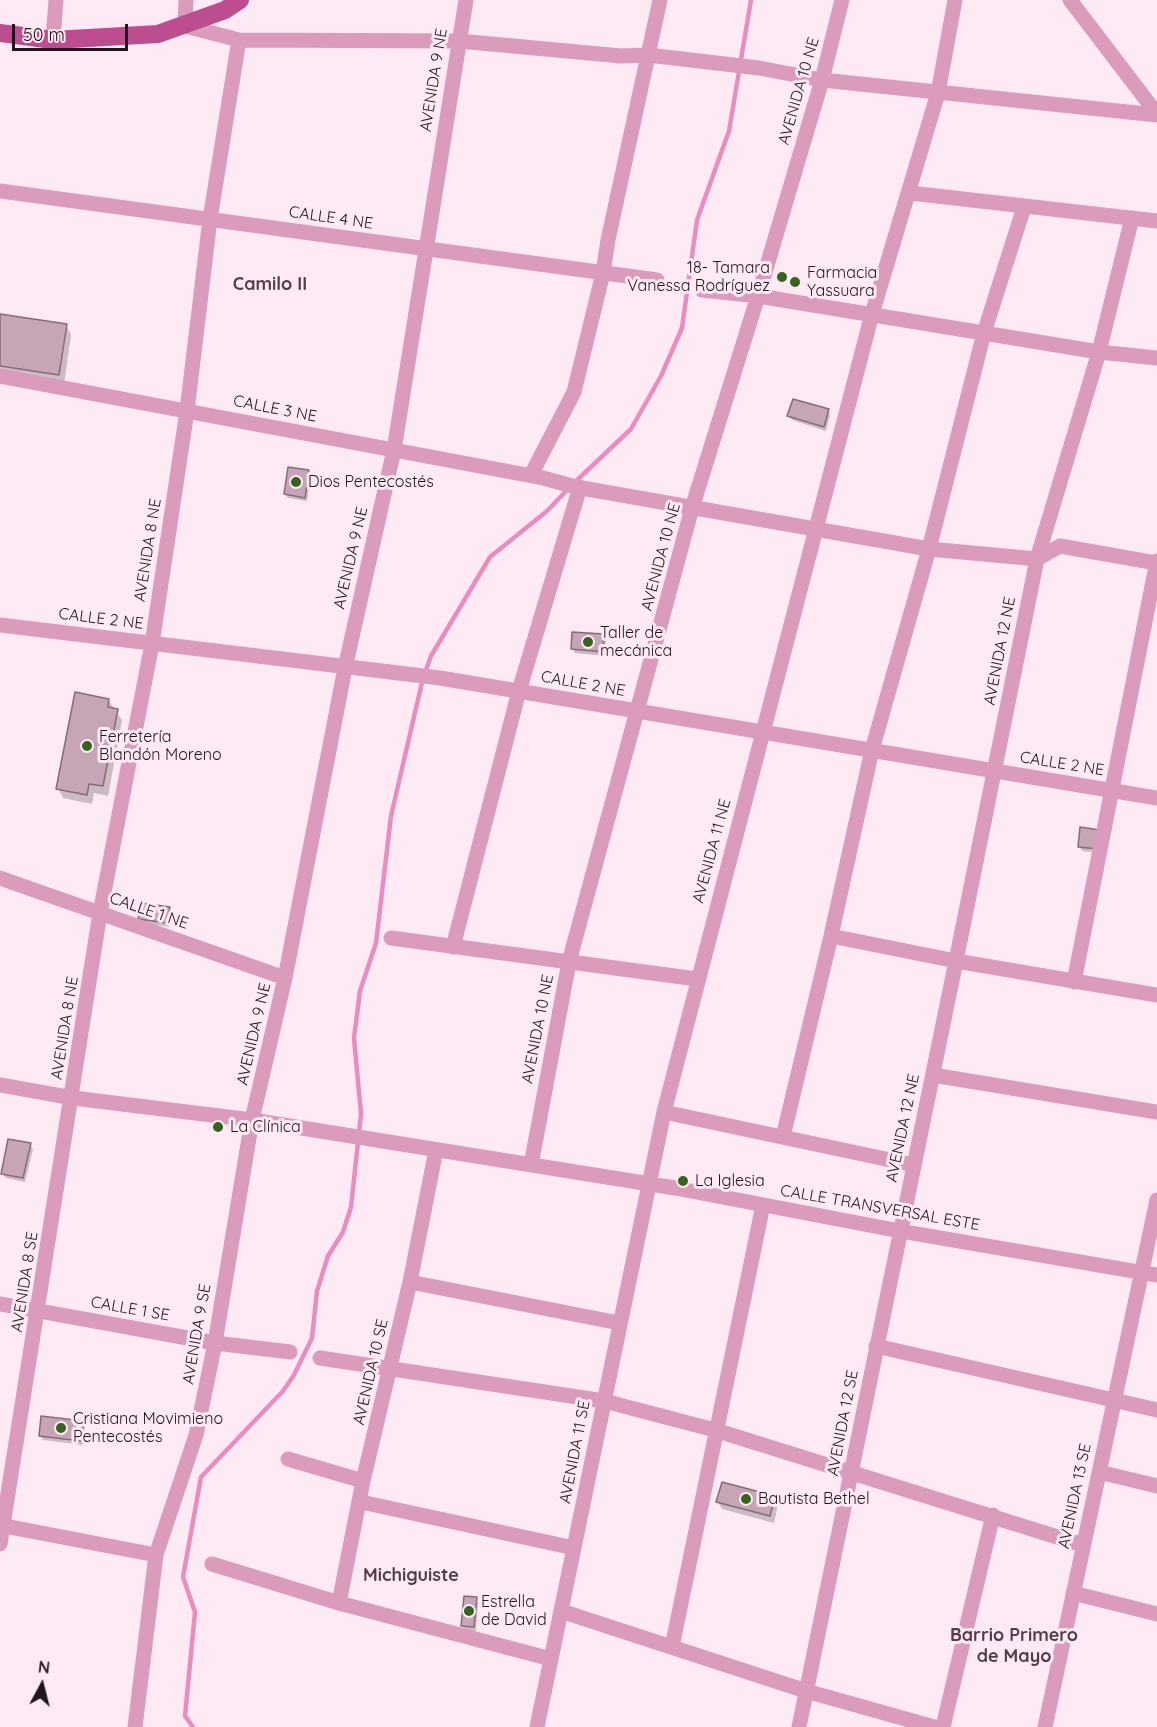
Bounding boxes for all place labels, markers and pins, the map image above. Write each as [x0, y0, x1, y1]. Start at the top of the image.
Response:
place label: 18- Tamara Vanessa Rodríguez [627, 258, 770, 296]
place label: Farmacia Yassuara [807, 263, 877, 301]
marker: 18- Tamara Vanessa Rodríguez [775, 270, 789, 284]
marker: Farmacia Yassuara [788, 275, 802, 289]
place label: Dios Pentecostés [308, 472, 434, 492]
marker: Dios Pentecostés [289, 475, 303, 489]
place label: Taller de mecánica [600, 623, 672, 661]
marker: Taller de mecánica [581, 635, 595, 649]
place label: Ferretería Blandón Moreno [99, 727, 222, 765]
marker: Ferretería Blandón Moreno [80, 739, 94, 753]
place label: La Clínica [230, 1117, 301, 1137]
marker: La Clínica [211, 1120, 225, 1134]
place label: La Iglesia [695, 1171, 765, 1191]
marker: La Iglesia [676, 1174, 690, 1188]
place label: Cristiana Movimieno Pentecostés [73, 1409, 223, 1447]
marker: Cristiana Movimieno Pentecostés [54, 1421, 68, 1435]
place label: Bautista Bethel [758, 1489, 870, 1509]
marker: Bautista Bethel [739, 1492, 753, 1506]
place label: Estrella de David [481, 1592, 547, 1630]
marker: Estrella de David [462, 1604, 476, 1618]

